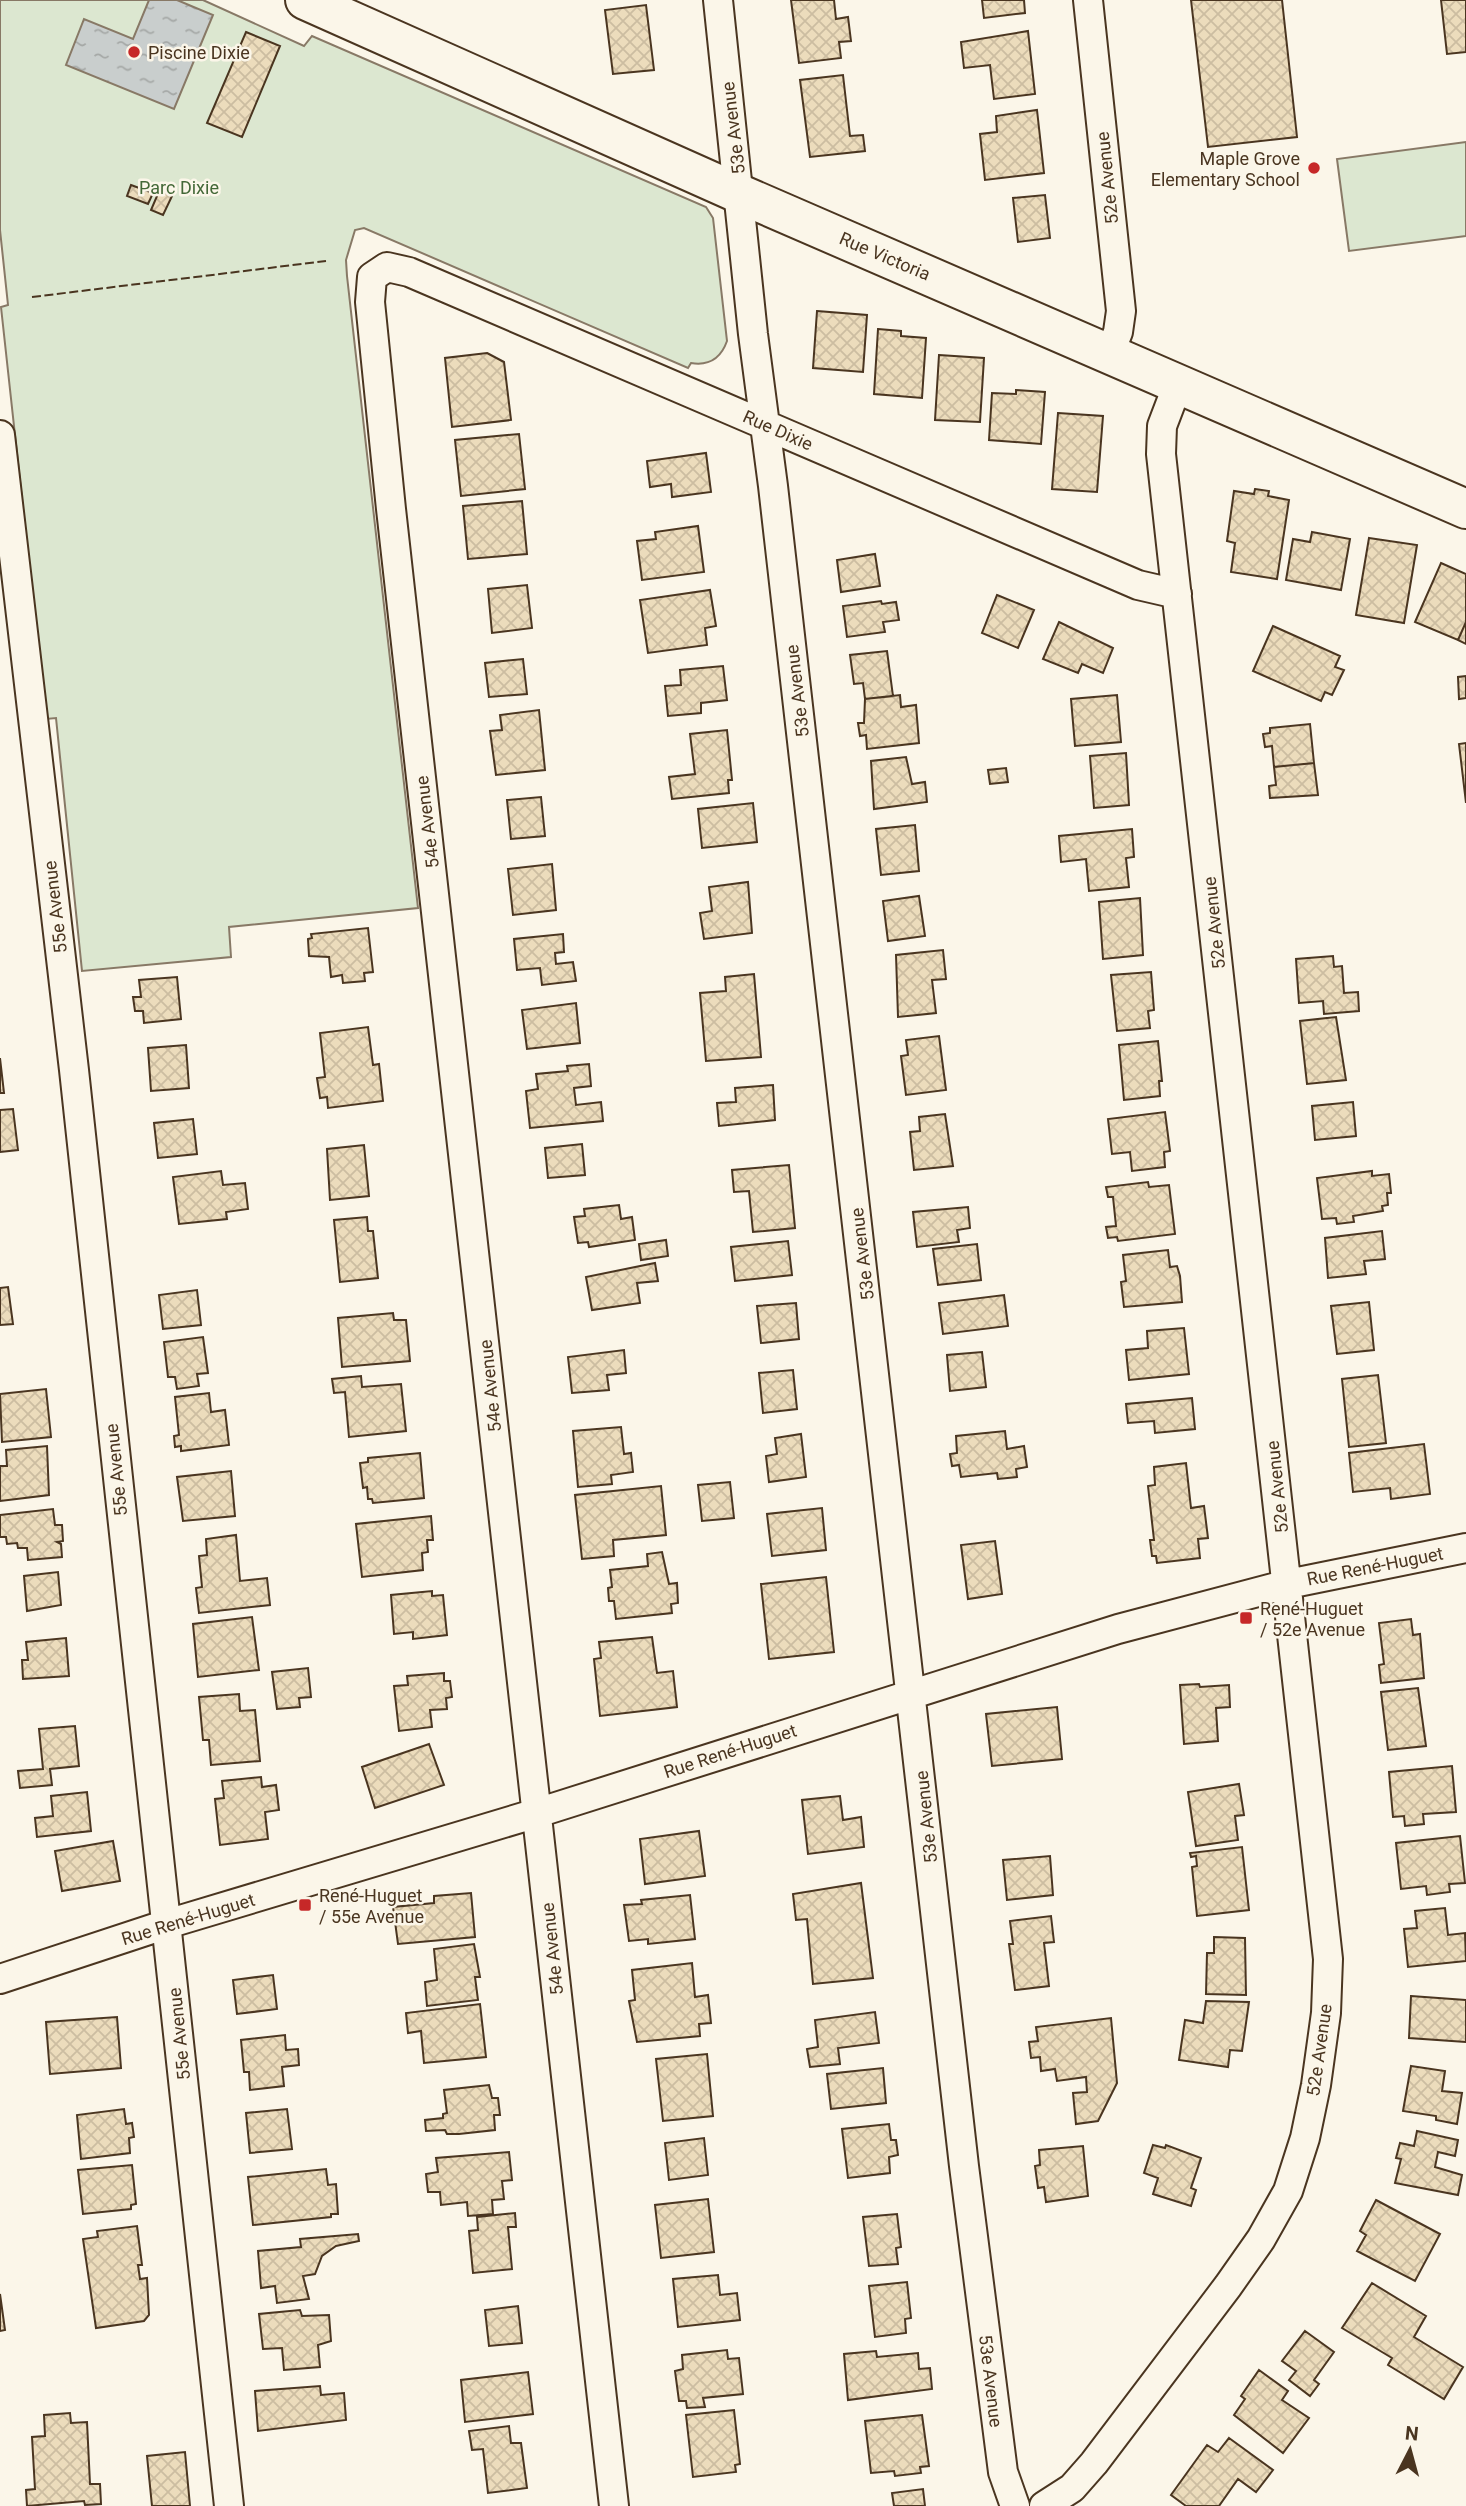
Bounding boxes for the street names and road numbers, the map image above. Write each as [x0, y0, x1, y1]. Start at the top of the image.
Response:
street label: 53e Avenue [717, 81, 749, 175]
street label: 52e Avenue [1092, 131, 1122, 225]
street label: Rue Victoria [836, 227, 934, 285]
street label: Rue Dixie [740, 405, 816, 455]
street label: 53e Avenue [781, 644, 813, 738]
street label: 54e Avenue [411, 775, 443, 869]
street label: 55e Avenue [39, 860, 71, 954]
street label: 52e Avenue [1199, 876, 1229, 970]
street label: 53e Avenue [846, 1207, 878, 1301]
street label: 54e Avenue [475, 1339, 505, 1433]
street label: 55e Avenue [101, 1423, 131, 1517]
street label: 52e Avenue [1262, 1440, 1292, 1534]
street label: Rue René-Huguet [1305, 1542, 1445, 1590]
street label: Rue René-Huguet [661, 1720, 799, 1782]
street label: 53e Avenue [911, 1770, 941, 1864]
street label: Rue René-Huguet [119, 1889, 257, 1949]
street label: 54e Avenue [537, 1902, 567, 1996]
street label: 55e Avenue [164, 1987, 194, 2081]
street label: 52e Avenue [1302, 2002, 1336, 2098]
street label: 53e Avenue [975, 2334, 1007, 2428]

